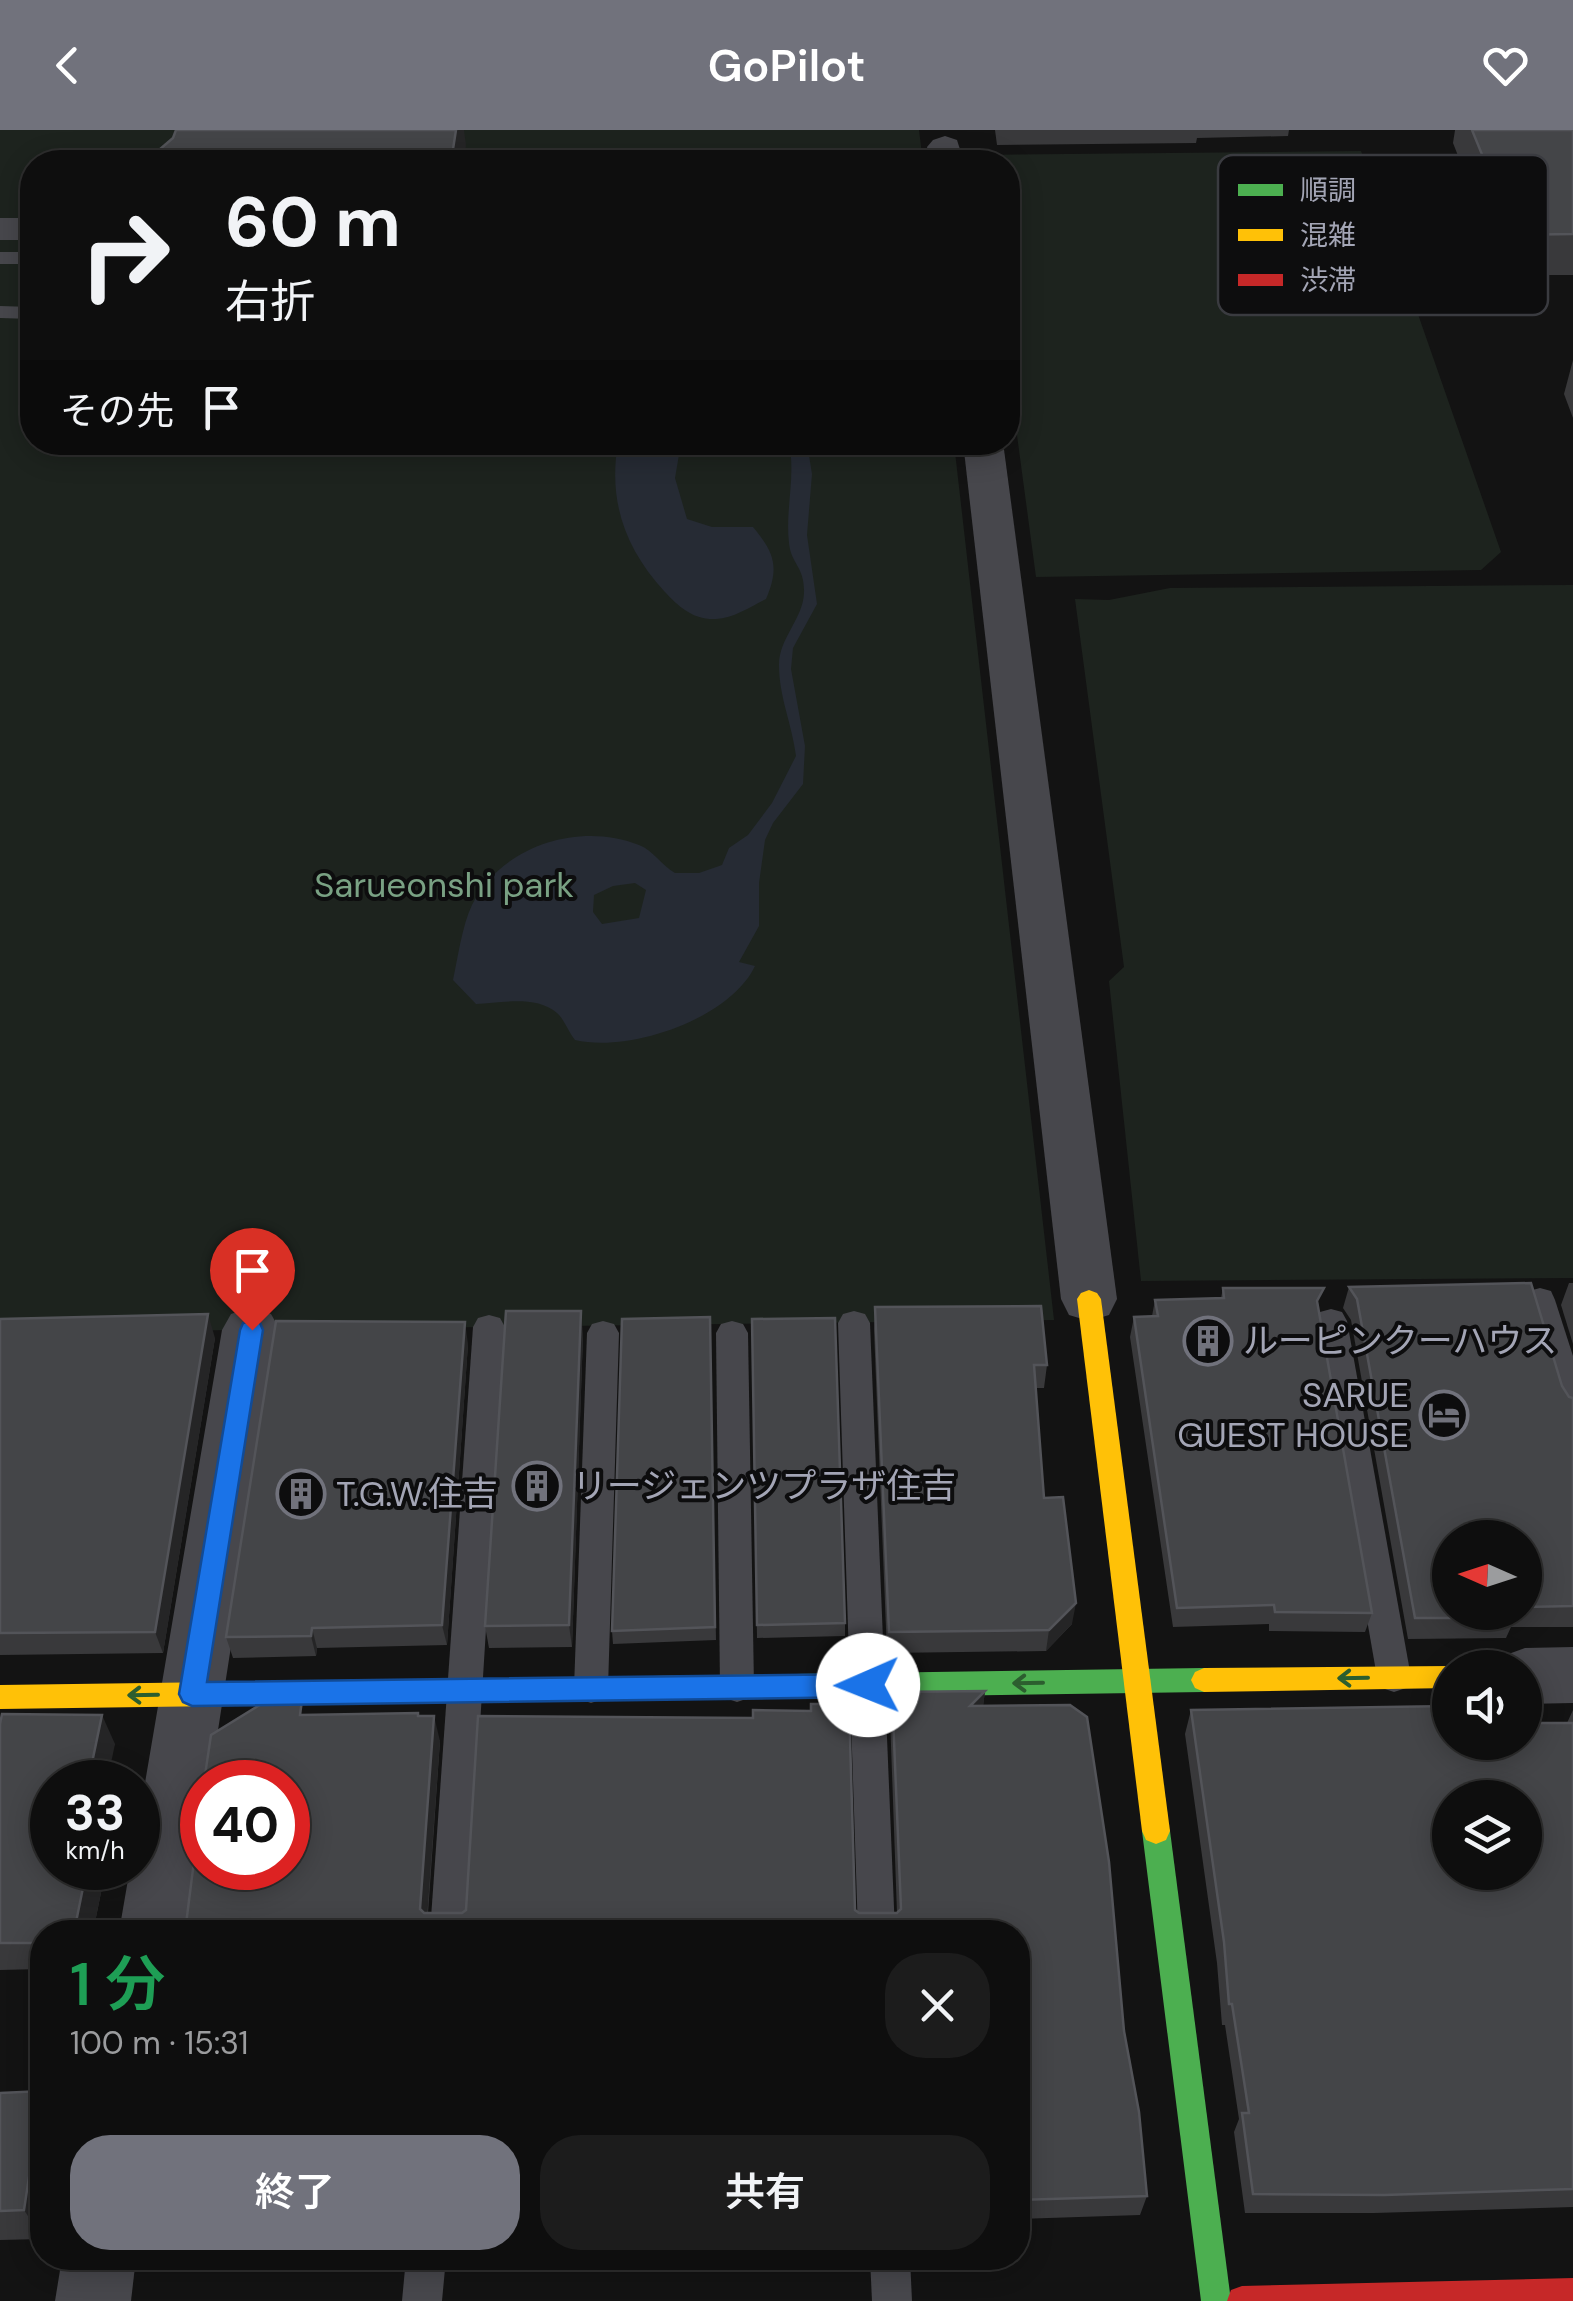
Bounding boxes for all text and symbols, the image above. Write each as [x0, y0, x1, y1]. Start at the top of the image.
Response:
text: GoPilot [708, 36, 865, 95]
icon: back [40, 38, 95, 93]
icon: heart [1478, 38, 1533, 93]
legend [1218, 155, 1548, 315]
text: 順調 [1300, 172, 1356, 209]
text: 60 m [225, 177, 401, 268]
icon: right [60, 190, 190, 320]
text: 混雑 [1300, 217, 1356, 254]
text: 渋滞 [1300, 262, 1356, 299]
text: 右折 [225, 272, 315, 331]
icon: arrive [194, 380, 249, 435]
text: その先 [60, 386, 174, 436]
park label: Sarueonshi park [314, 862, 574, 908]
pin [210, 1228, 295, 1331]
icon: arrive [225, 1243, 280, 1298]
building icon: ルーピンクーハウス [1182, 1315, 1234, 1367]
place label: ルーピンクーハウス [1243, 1318, 1557, 1364]
place label: SARUE GUEST HOUSE [1177, 1372, 1409, 1458]
hotel icon: SARUE GUEST HOUSE [1418, 1389, 1470, 1441]
building icon: リージェンツプラザ住吉 [511, 1460, 563, 1512]
place label: リージェンツプラザ住吉 [572, 1463, 956, 1509]
building icon: T.G.W.住吉 [275, 1468, 327, 1520]
place label: T.G.W.住吉 [336, 1471, 498, 1517]
north arrow [1432, 1520, 1542, 1630]
map controls [1432, 1520, 1542, 1890]
position arrow [816, 1633, 920, 1737]
button: sound [1432, 1650, 1542, 1760]
one-way arrow [1337, 1668, 1370, 1688]
one-way arrow [1012, 1674, 1044, 1692]
one-way arrow [127, 1685, 159, 1704]
speed limit sign: 40 [180, 1760, 310, 1890]
text: 33 [65, 1780, 125, 1846]
button: layers [1432, 1780, 1542, 1890]
text: km/h [65, 1834, 125, 1867]
text: 1 分 [70, 1945, 166, 2024]
button: close [885, 1953, 990, 2058]
text: 100 m · 15:31 [70, 2022, 248, 2064]
button: 終了 [70, 2135, 520, 2250]
button: 共有 [540, 2135, 990, 2250]

